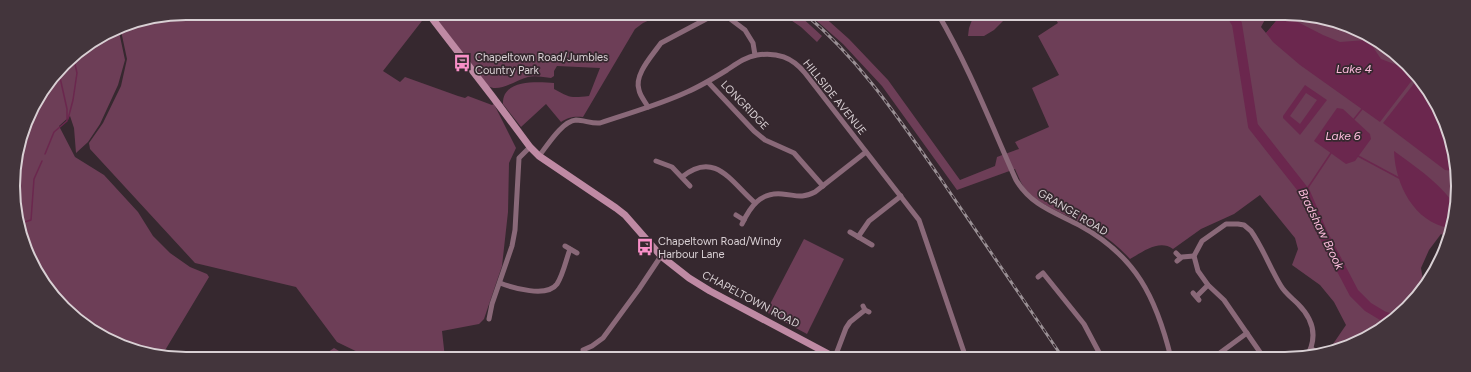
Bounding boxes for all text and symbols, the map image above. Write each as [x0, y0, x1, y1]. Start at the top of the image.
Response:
place label: Chapeltown Road/Jumbles Country Park [475, 51, 608, 77]
bus stop icon: Chapeltown Road/Jumbles Country Park [452, 53, 472, 73]
street label: HILLSIDE AVENUE [800, 57, 869, 138]
water label: Lake 4 [1336, 62, 1373, 76]
street label: LONGRIDGE [718, 78, 771, 133]
water label: Lake 6 [1325, 129, 1361, 143]
street label: GRANGE ROAD [1035, 186, 1110, 239]
water label: Bradshaw Brook [1295, 186, 1347, 273]
place label: Chapeltown Road/Windy Harbour Lane [658, 235, 782, 261]
bus stop icon: Chapeltown Road/Windy Harbour Lane [635, 237, 655, 257]
street label: CHAPELTOWN ROAD [700, 268, 802, 331]

